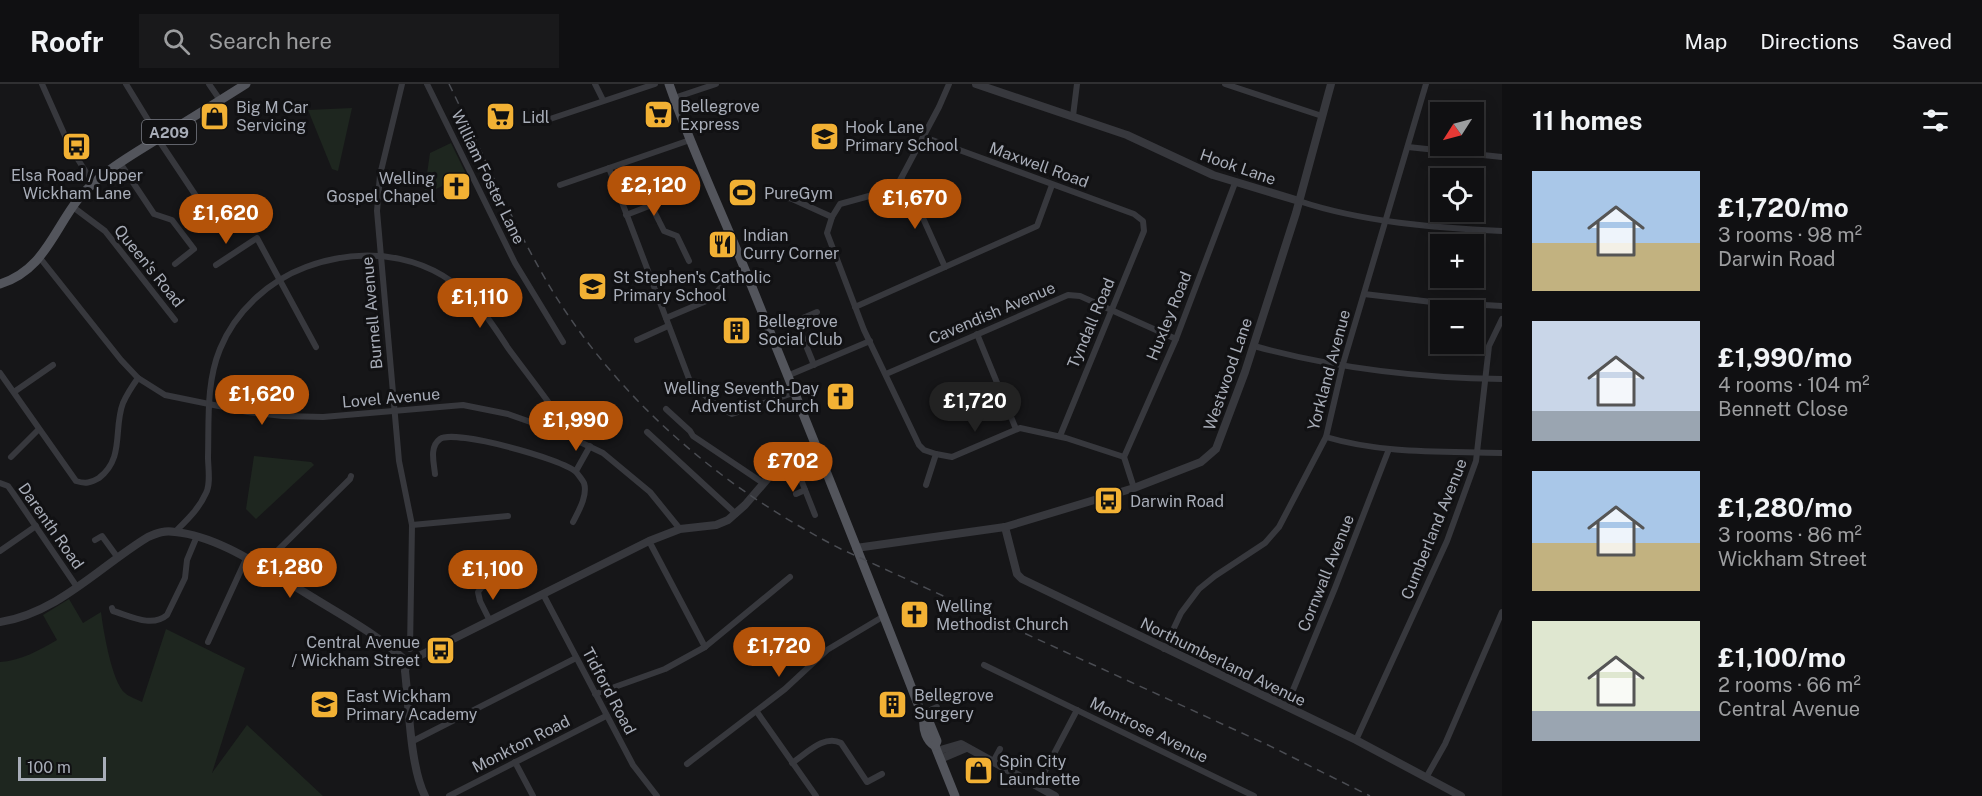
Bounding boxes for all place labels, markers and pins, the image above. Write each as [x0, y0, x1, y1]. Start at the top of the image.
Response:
place label: Bellegrove Express [680, 97, 760, 134]
place label: Big M Car Servicing [236, 98, 309, 135]
supermarket icon: Bellegrove Express [643, 99, 675, 131]
shop icon: Big M Car Servicing [199, 100, 231, 132]
supermarket icon: Lidl [485, 101, 517, 133]
place label: Lidl [522, 108, 550, 127]
place label: Hook Lane Primary School [845, 118, 959, 155]
school or university icon: Hook Lane Primary School [808, 120, 840, 152]
bus stop icon: Elsa Road / Upper Wickham Lane [61, 131, 93, 163]
place label: Elsa Road / Upper Wickham Lane [11, 166, 143, 203]
pin: £2,120 [605, 166, 703, 217]
place label: Welling Gospel Chapel [326, 169, 435, 206]
church icon: Welling Gospel Chapel [440, 171, 472, 203]
sports icon: PureGym [727, 177, 759, 209]
pin: £1,670 [866, 179, 964, 230]
place label: PureGym [764, 184, 833, 203]
pin: £1,620 [177, 194, 275, 245]
place label: Indian Curry Corner [743, 226, 839, 263]
restaurant icon: Indian Curry Corner [706, 228, 738, 260]
place label: St Stephen's Catholic Primary School [613, 268, 771, 305]
school or university icon: St Stephen's Catholic Primary School [576, 270, 608, 302]
pin: £1,110 [431, 278, 529, 329]
place label: Bellegrove Social Club [758, 312, 842, 349]
building icon: Bellegrove Social Club [721, 314, 753, 346]
pin: £1,620 [213, 375, 311, 426]
place label: Welling Seventh-Day Adventist Church [664, 379, 819, 416]
church icon: Welling Seventh-Day Adventist Church [824, 381, 856, 413]
pin: £1,720 [926, 382, 1024, 433]
pin: £1,990 [527, 401, 625, 452]
pin: £702 [757, 442, 829, 493]
bus stop icon: Darwin Road [1093, 485, 1125, 517]
place label: Darwin Road [1130, 492, 1224, 511]
pin: £1,280 [241, 548, 339, 599]
pin: £1,100 [444, 550, 542, 601]
place label: Welling Methodist Church [936, 597, 1068, 634]
church icon: Welling Methodist Church [899, 599, 931, 631]
pin: £1,720 [730, 627, 828, 678]
place label: Central Avenue / Wickham Street [292, 633, 420, 670]
bus stop icon: Central Avenue / Wickham Street [425, 635, 457, 667]
place label: Bellegrove Surgery [914, 686, 994, 723]
place label: East Wickham Primary Academy [346, 687, 478, 724]
building icon: Bellegrove Surgery [877, 688, 909, 720]
school or university icon: East Wickham Primary Academy [309, 689, 341, 721]
place label: Spin City Laundrette [999, 752, 1080, 789]
shop icon: Spin City Laundrette [962, 754, 994, 786]

